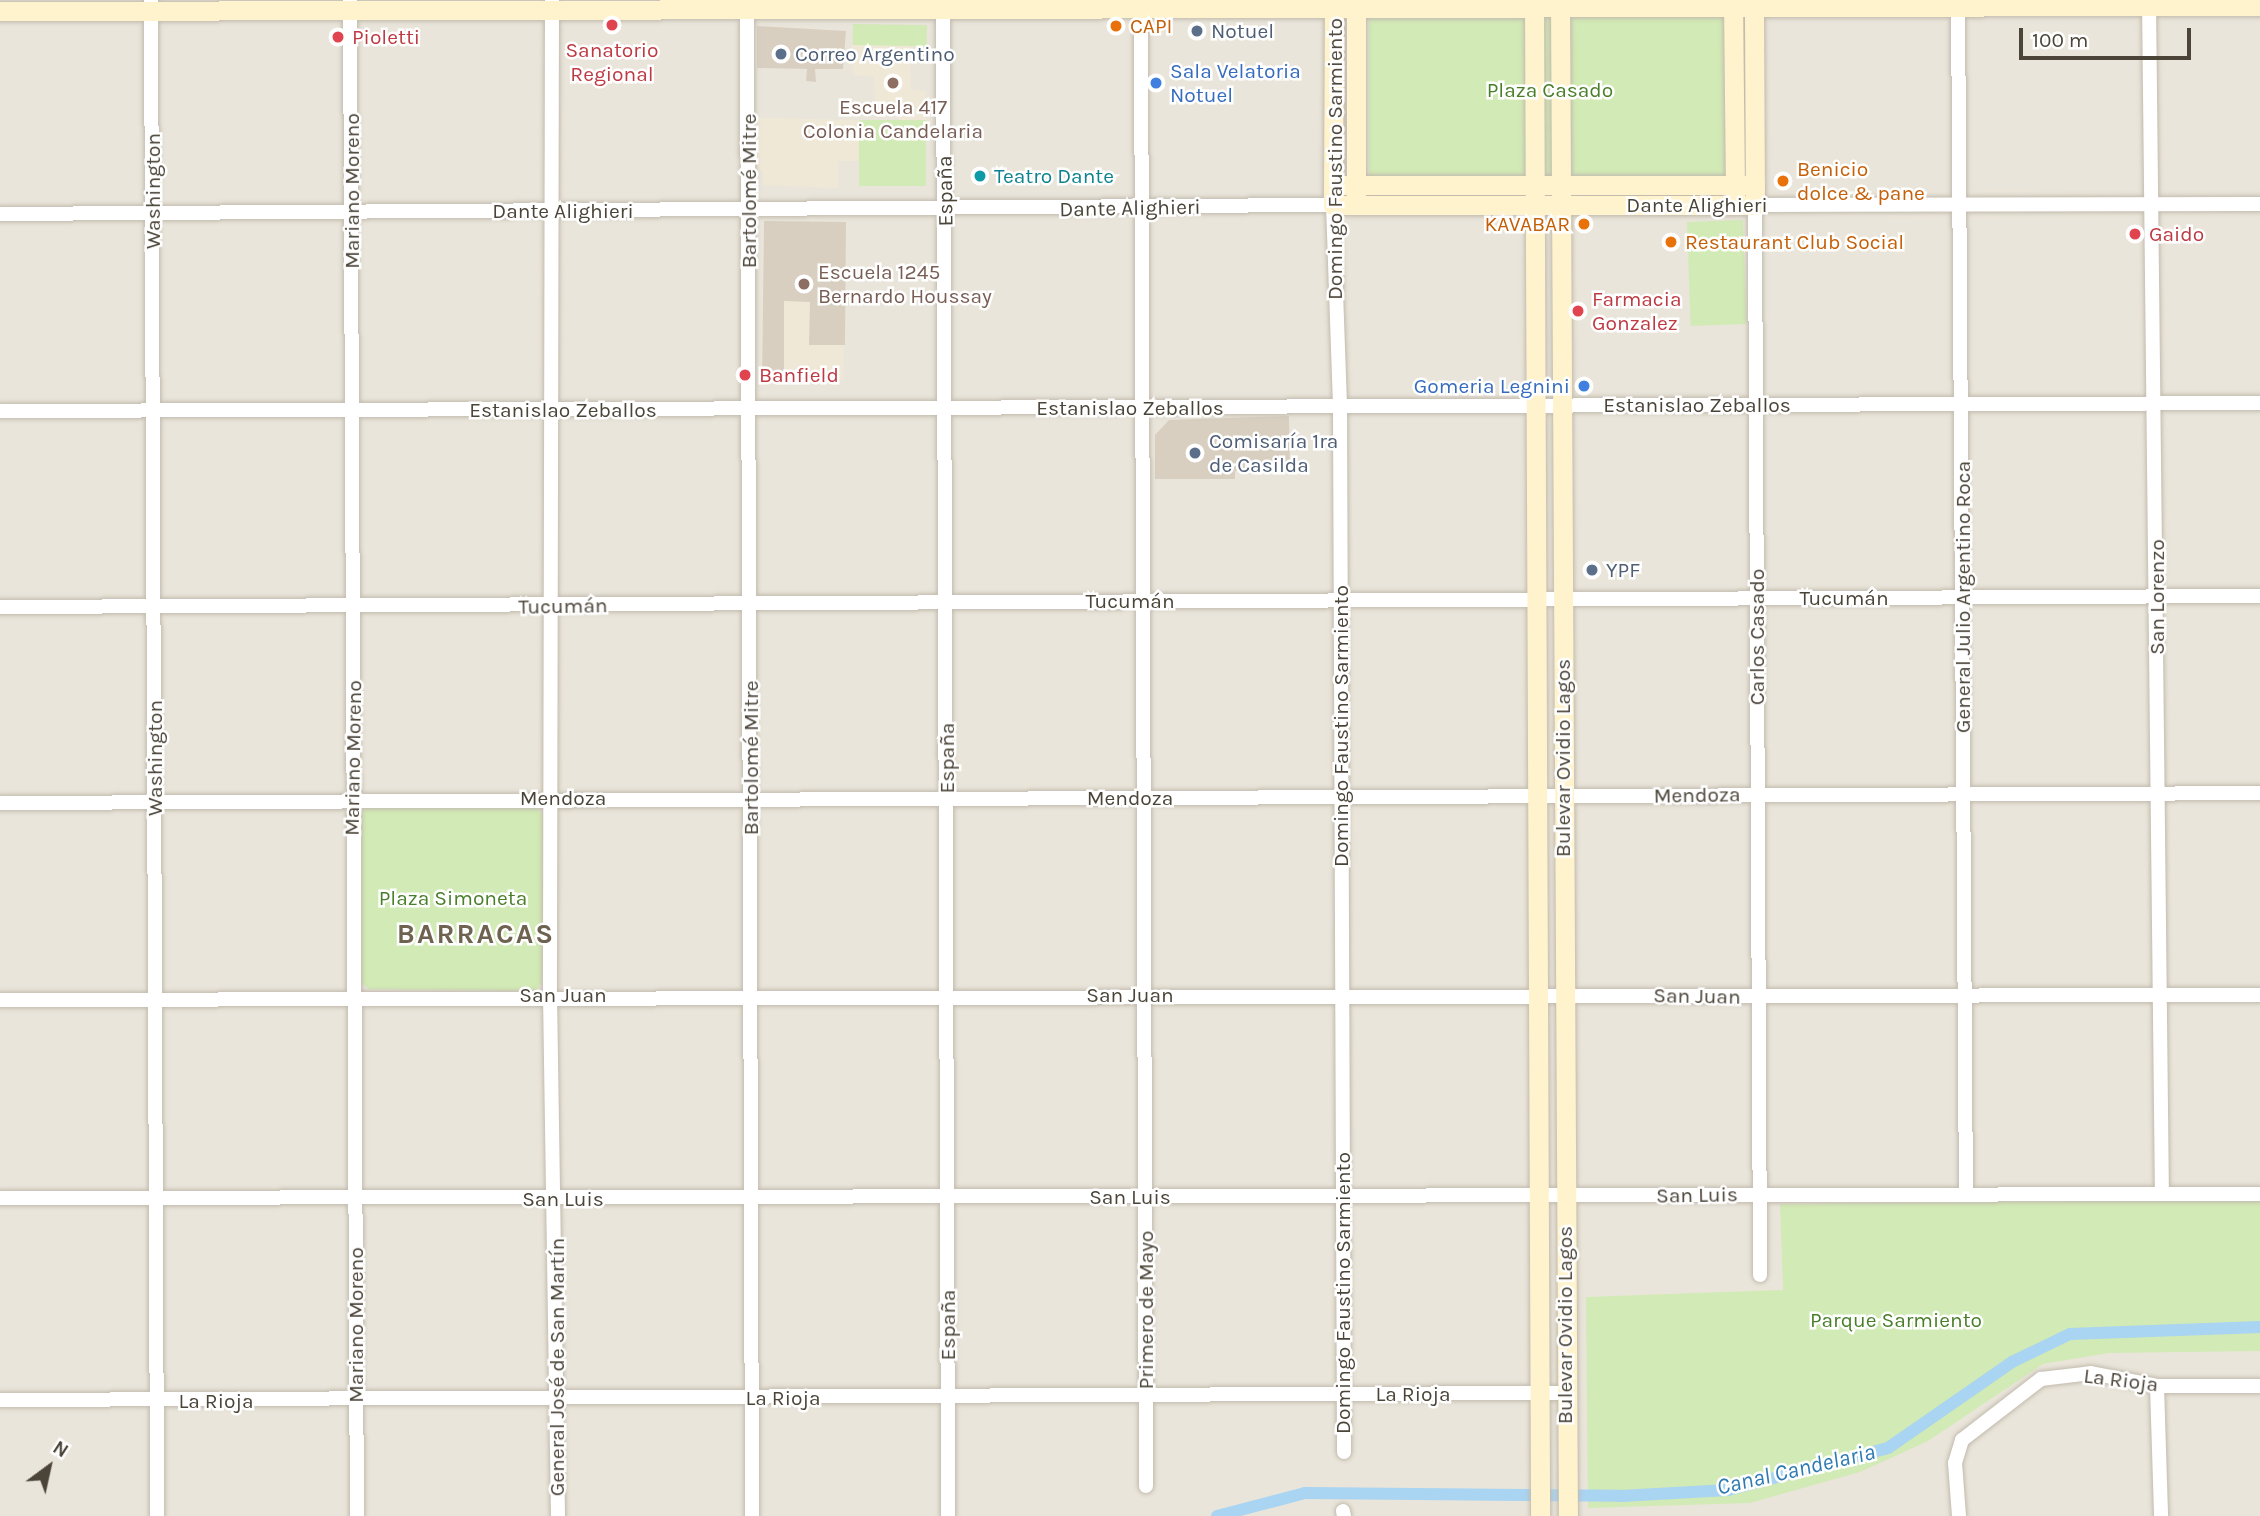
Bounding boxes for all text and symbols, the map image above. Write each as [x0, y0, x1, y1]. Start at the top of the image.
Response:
place label: CAPI [1130, 13, 1172, 39]
scale bar [2022, 14, 2194, 58]
marker: Sanatorio Regional [602, 15, 622, 35]
marker: CAPI [1108, 18, 1124, 34]
place label: Notuel [1211, 18, 1274, 44]
street label: Domingo Faustino Sarmiento [1322, 18, 1348, 300]
marker: Notuel [1189, 23, 1205, 39]
place label: Pioletti [352, 24, 420, 50]
text: 100 m [2032, 28, 2089, 52]
marker: Pioletti [330, 29, 346, 45]
place label: Sanatorio Regional [565, 37, 659, 87]
place label: Correo Argentino [795, 41, 955, 67]
marker: Correo Argentino [773, 46, 789, 62]
place label: Sala Velatoria Notuel [1170, 58, 1301, 108]
marker: Escuela 417 Colonia Candelaria [885, 75, 901, 91]
marker: Sala Velatoria Notuel [1148, 75, 1164, 91]
park label: Plaza Casado [1487, 77, 1613, 103]
place label: Escuela 417 Colonia Candelaria [803, 94, 983, 144]
street label: Mariano Moreno [339, 113, 365, 269]
street label: Bartolomé Mitre [736, 114, 762, 268]
street label: Washington [140, 133, 166, 249]
street label: España [932, 155, 958, 227]
place label: Benicio dolce & pane [1797, 156, 1925, 206]
place label: Teatro Dante [994, 163, 1114, 189]
marker: Teatro Dante [972, 168, 988, 184]
marker: Benicio dolce & pane [1775, 173, 1791, 189]
street label: Dante Alighieri [1626, 192, 1768, 218]
street label: Dante Alighieri [1059, 194, 1201, 222]
street label: Dante Alighieri [492, 198, 634, 224]
place label: KAVABAR [1485, 211, 1570, 237]
marker: KAVABAR [1576, 216, 1592, 232]
place label: Gaido [2149, 221, 2204, 247]
marker: Gaido [2127, 226, 2143, 242]
place label: Restaurant Club Social [1685, 229, 1904, 255]
marker: Restaurant Club Social [1663, 234, 1679, 250]
place label: Escuela 1245 Bernardo Houssay [818, 259, 992, 309]
marker: Escuela 1245 Bernardo Houssay [796, 276, 812, 292]
place label: Farmacia Gonzalez [1592, 286, 1682, 336]
marker: Farmacia Gonzalez [1570, 303, 1586, 319]
place label: Banfield [759, 362, 839, 388]
marker: Banfield [737, 367, 753, 383]
place label: Gomeria Legnini [1414, 373, 1570, 399]
marker: Gomeria Legnini [1576, 378, 1592, 394]
street label: Estanislao Zeballos [1603, 392, 1791, 418]
street label: Estanislao Zeballos [1036, 395, 1224, 421]
street label: Estanislao Zeballos [469, 397, 657, 423]
place label: Comisaría 1ra de Casilda [1209, 428, 1338, 478]
marker: Comisaría 1ra de Casilda [1187, 445, 1203, 461]
street label: General Julio Argentino Roca [1950, 461, 1976, 733]
street label: San Lorenzo [2144, 539, 2170, 655]
place label: YPF [1606, 557, 1640, 583]
marker: YPF [1584, 562, 1600, 578]
street label: Carlos Casado [1744, 569, 1770, 705]
street label: Domingo Faustino Sarmiento [1328, 585, 1354, 867]
street label: Tucumán [1799, 585, 1889, 611]
street label: Tucumán [1085, 588, 1175, 614]
street label: Tucumán [518, 593, 608, 619]
street label: Bulevar Ovidio Lagos [1550, 659, 1576, 857]
street label: Mariano Moreno [339, 680, 367, 836]
street label: Bartolomé Mitre [738, 681, 764, 835]
street label: Washington [142, 700, 168, 816]
street label: España [934, 723, 960, 793]
street label: Mendoza [1653, 782, 1741, 808]
street label: Mendoza [520, 785, 606, 811]
street label: Mendoza [1087, 785, 1173, 811]
park label: Plaza Simoneta [379, 885, 527, 911]
district label: BARRACAS [398, 917, 554, 951]
street label: San Juan [519, 982, 607, 1008]
street label: San Juan [1086, 982, 1174, 1008]
street label: San Juan [1653, 983, 1741, 1009]
street label: Domingo Faustino Sarmiento [1330, 1152, 1356, 1434]
street label: San Luis [1656, 1182, 1738, 1208]
street label: San Luis [1089, 1184, 1171, 1210]
street label: San Luis [522, 1186, 604, 1212]
street label: Bulevar Ovidio Lagos [1552, 1226, 1578, 1424]
street label: Primero de Mayo [1133, 1231, 1159, 1389]
street label: General José de San Martín [544, 1238, 570, 1496]
street label: Mariano Moreno [343, 1247, 369, 1403]
street label: España [935, 1290, 961, 1360]
park label: Parque Sarmiento [1810, 1307, 1982, 1333]
street label: La Rioja [2082, 1363, 2160, 1397]
street label: La Rioja [1375, 1381, 1451, 1407]
street label: La Rioja [745, 1385, 821, 1411]
street label: La Rioja [178, 1388, 254, 1414]
north arrow [14, 1432, 84, 1502]
text: N [49, 1436, 72, 1462]
water label: Canal Candelaria [1714, 1438, 1878, 1502]

